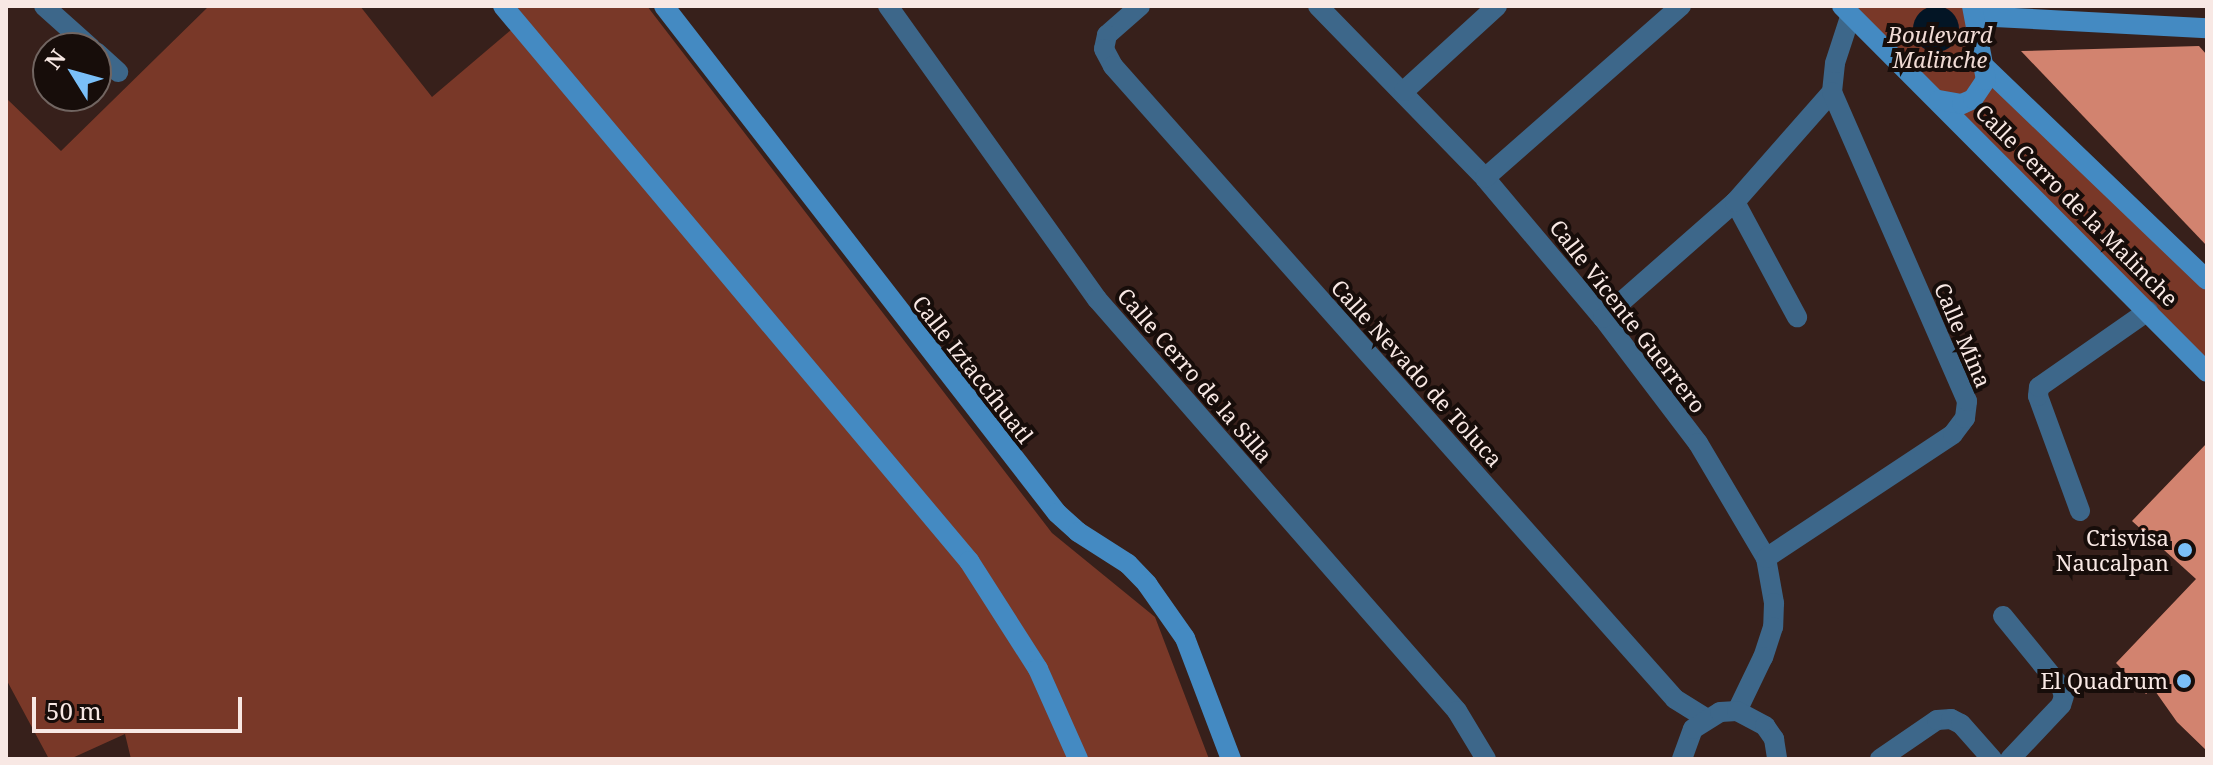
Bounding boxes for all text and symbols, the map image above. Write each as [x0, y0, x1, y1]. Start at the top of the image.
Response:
park label: Boulevard Malinche [1888, 21, 1992, 72]
north arrow [32, 32, 112, 112]
text: N [37, 43, 72, 75]
street label: Calle Cerro de la Malinche [1970, 98, 2184, 312]
street label: Calle Vicente Guerrero [1544, 214, 1712, 418]
street label: Calle Nevado de Toluca [1326, 274, 1508, 472]
street label: Calle Mina [1929, 279, 1997, 391]
street label: Calle Cerro de la Silla [1112, 282, 1278, 468]
street label: Calle Iztaccíhuatl [907, 290, 1039, 448]
place label: Crisvisa Naucalpan [2056, 524, 2169, 576]
marker: Crisvisa Naucalpan [2176, 541, 2194, 559]
place label: El Quadrum [2040, 668, 2168, 694]
marker: El Quadrum [2175, 672, 2193, 690]
scale bar [36, 681, 246, 731]
text: 50 m [46, 694, 102, 727]

